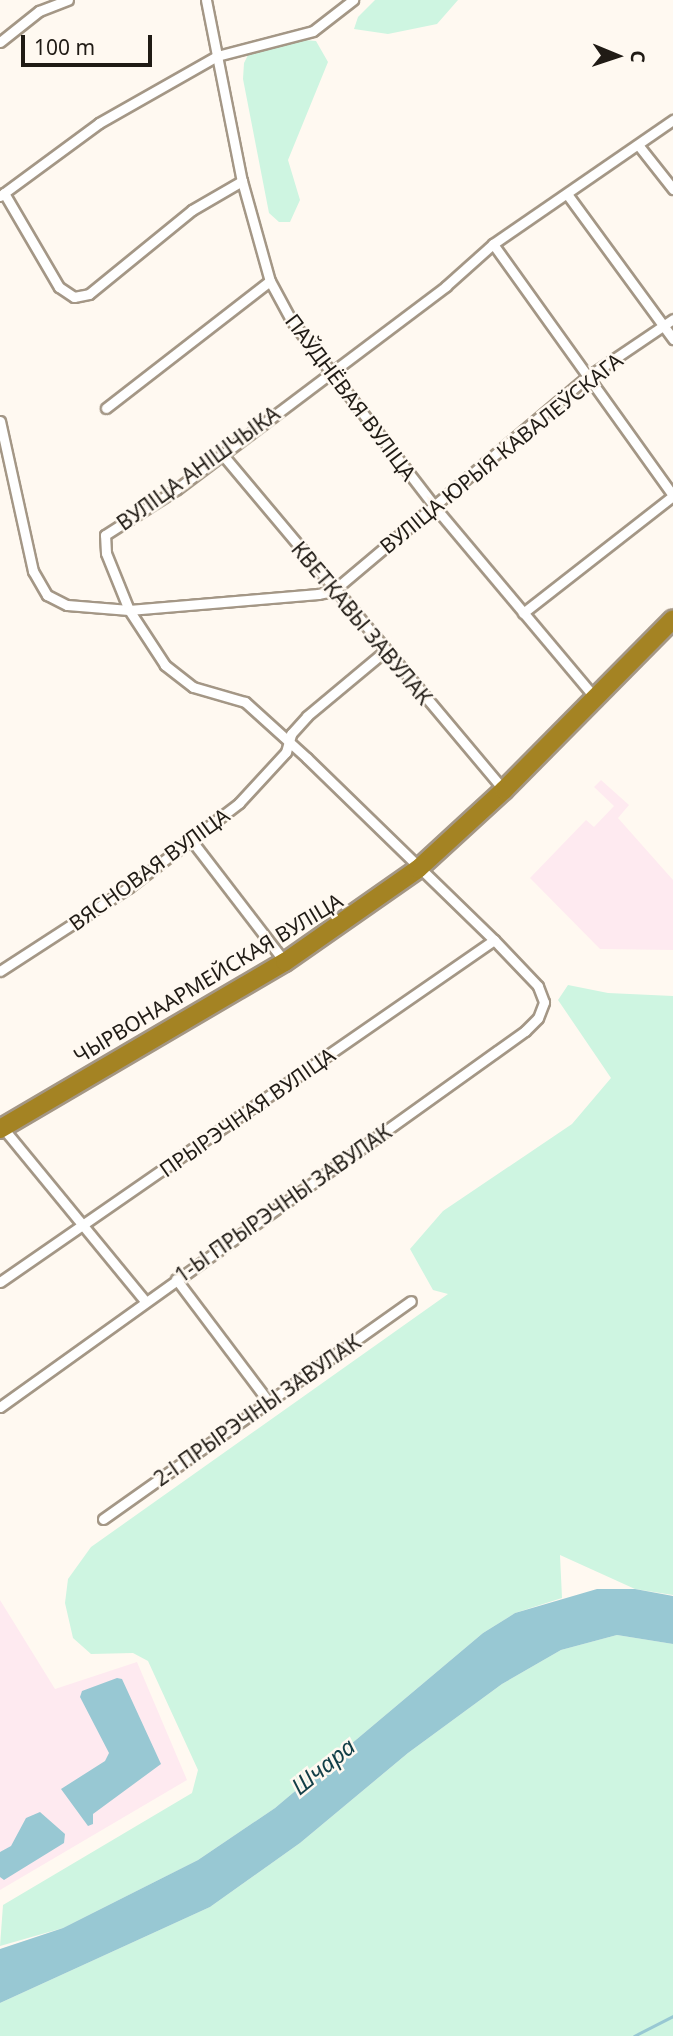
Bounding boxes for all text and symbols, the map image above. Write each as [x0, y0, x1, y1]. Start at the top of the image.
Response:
scale bar [24, 21, 156, 65]
north arrow [582, 21, 652, 91]
text: 100 m [34, 33, 95, 61]
text: С [625, 50, 651, 63]
street label: ПАЎДНЁВАЯ ВУЛІЦА [280, 309, 422, 485]
street label: ВУЛІЦА ЮРЫЯ КАВАЛЕЎСКАГА [375, 347, 627, 559]
street label: ВУЛІЦА АНІШЧЫКА [112, 401, 284, 535]
street label: КВЕТКАВЫ ЗАВУЛАК [286, 536, 438, 710]
street label: ВЯСНОВАЯ ВУЛІЦА [64, 802, 234, 936]
street label: ЧЫРВОНААРМЕЙСКАЯ ВУЛІЦА [69, 888, 347, 1068]
street label: ПРЫРЭЧНАЯ ВУЛІЦА [154, 1042, 340, 1182]
street label: 1-Ы ПРЫРЭЧНЫ ЗАВУЛАК [170, 1118, 396, 1288]
street label: 2-І ПРЫРЭЧНЫ ЗАВУЛАК [149, 1329, 365, 1491]
water label: Шчара [286, 1732, 360, 1800]

